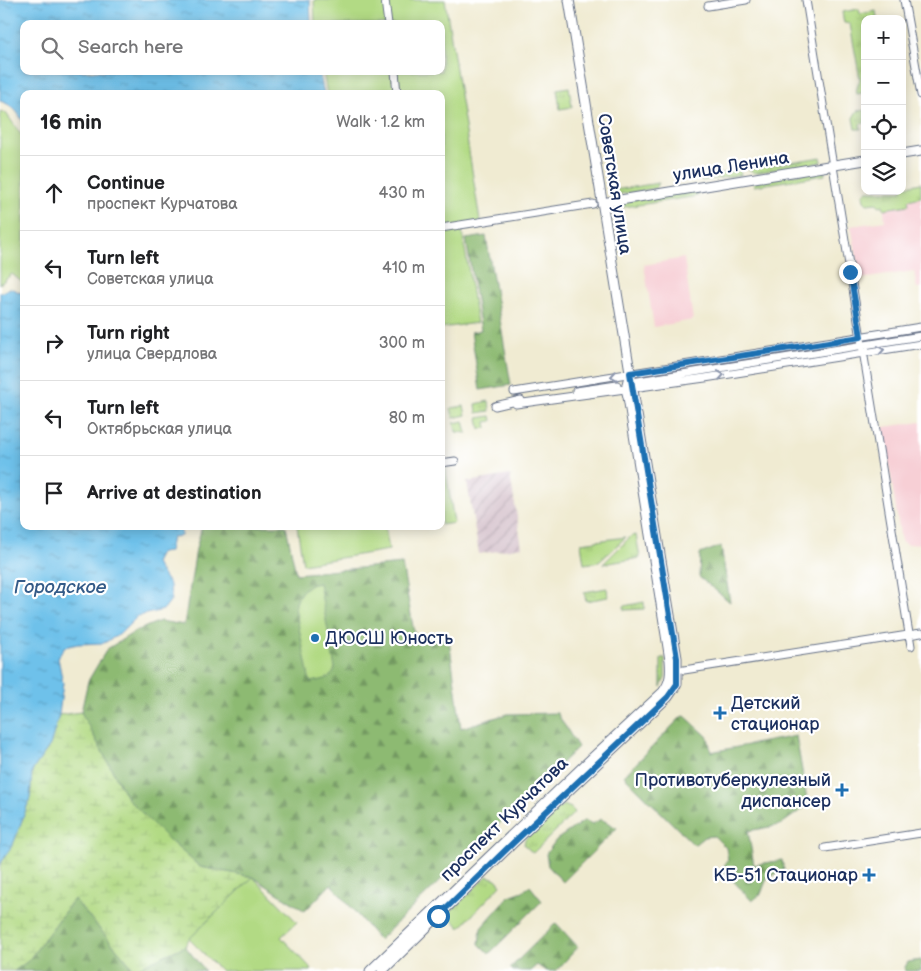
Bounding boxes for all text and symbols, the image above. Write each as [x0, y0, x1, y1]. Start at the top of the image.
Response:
map controls [861, 15, 906, 195]
button: + [861, 15, 906, 60]
search box [20, 20, 445, 75]
icon: search [38, 34, 66, 62]
text: Search here [78, 36, 183, 59]
button: − [861, 60, 906, 105]
button: locate [861, 105, 906, 150]
text: 16 min [40, 110, 102, 135]
street label: Советская улица [593, 112, 636, 256]
text: Walk · 1.2 km [336, 113, 425, 132]
street label: улица Ленина [672, 147, 791, 186]
button: layers [861, 150, 906, 195]
text: Continue [87, 172, 165, 195]
icon: ahead [40, 179, 68, 207]
text: 430 m [378, 184, 425, 203]
text: проспект Курчатова [87, 195, 238, 214]
text: Turn left [87, 247, 159, 270]
icon: left [40, 254, 68, 282]
text: 410 m [382, 259, 425, 278]
route end [839, 261, 862, 284]
text: Советская улица [87, 270, 214, 289]
text: Turn right [87, 322, 170, 345]
icon: right [40, 329, 68, 357]
text: 300 m [379, 334, 425, 353]
text: улица Свердлова [87, 345, 217, 364]
one-way arrow [877, 346, 885, 356]
one-way arrow [609, 370, 618, 380]
one-way arrow [716, 371, 725, 381]
text: Turn left [87, 397, 159, 420]
icon: left [40, 404, 68, 432]
text: 80 m [389, 409, 425, 428]
text: Октябрьская улица [87, 420, 232, 439]
icon: arrive [40, 479, 68, 507]
text: Arrive at destination [87, 482, 262, 505]
water label: Городское [14, 576, 107, 599]
place label: ДЮСШ Юность [325, 628, 453, 649]
marker: ДЮСШ Юность [309, 632, 321, 644]
place label: Детский стационар [731, 693, 820, 735]
marker: Детский стационар [713, 706, 727, 720]
street label: проспект Курчатова [436, 753, 573, 886]
place label: Противотуберкулезный диспансер [635, 770, 831, 812]
marker: Противотуберкулезный диспансер [835, 783, 849, 797]
place label: КБ-51 Стационар [713, 865, 858, 886]
marker: КБ-51 Стационар [862, 868, 876, 882]
route start [427, 905, 450, 928]

